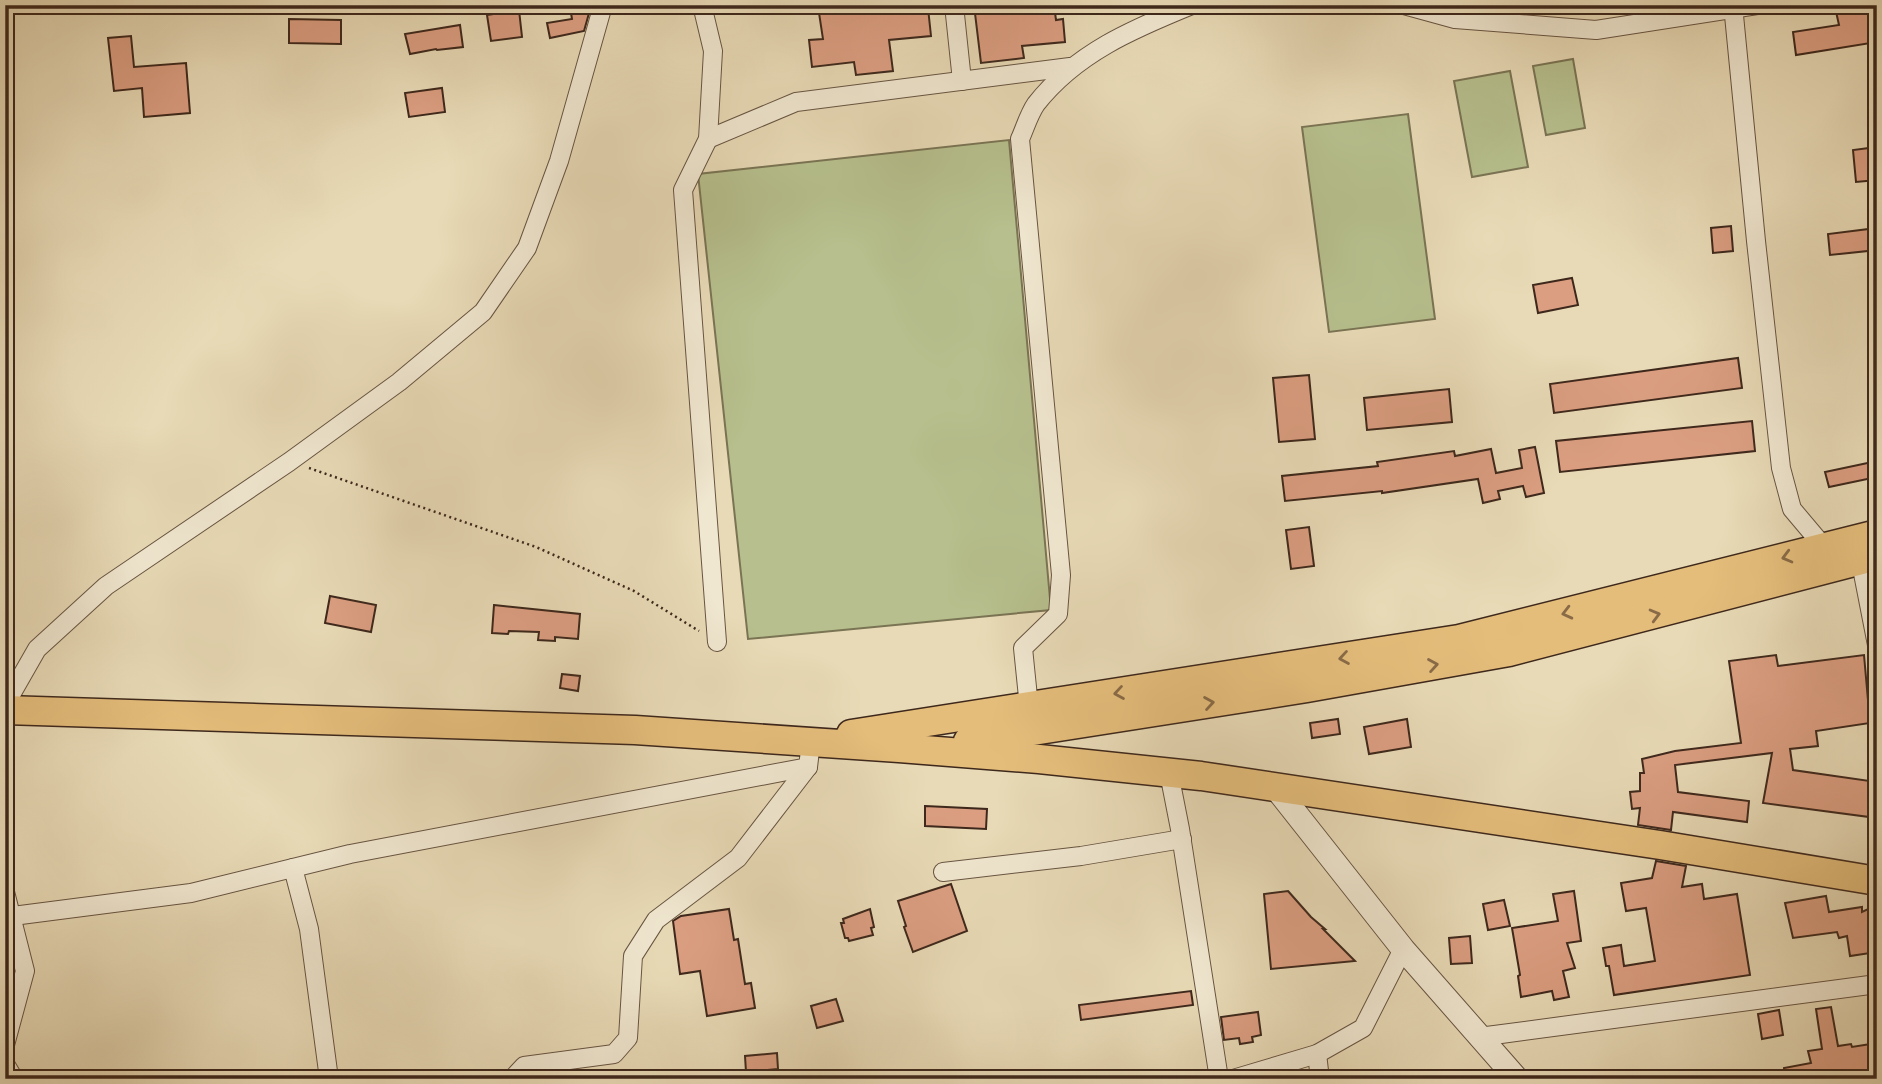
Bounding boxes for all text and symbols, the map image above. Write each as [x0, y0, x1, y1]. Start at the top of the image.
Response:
one-way arrow [1781, 549, 1793, 563]
one-way arrow [1561, 605, 1573, 619]
one-way arrow [1649, 608, 1661, 623]
one-way arrow [1338, 650, 1350, 665]
one-way arrow [1427, 659, 1439, 674]
one-way arrow [1113, 685, 1125, 700]
one-way arrow [1203, 696, 1215, 711]

